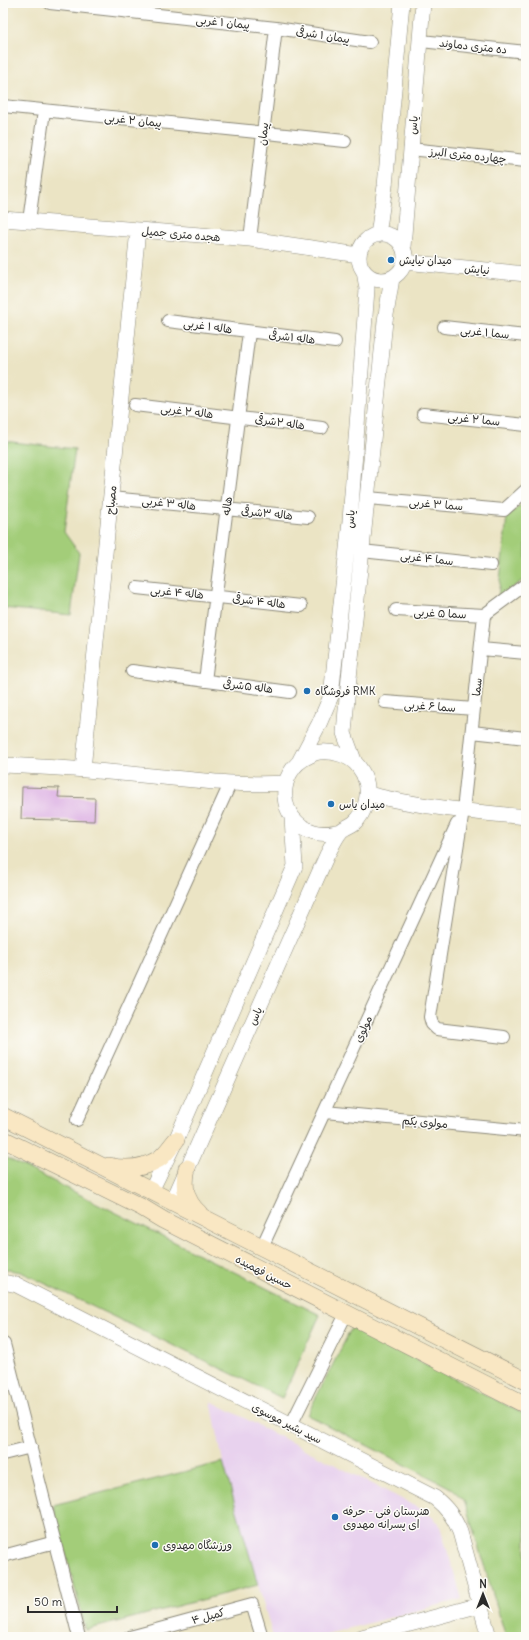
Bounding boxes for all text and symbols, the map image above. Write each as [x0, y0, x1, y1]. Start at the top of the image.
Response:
street label: پیمان ۱ غربی [195, 12, 251, 33]
street label: پیمان ۱ شرقی [295, 24, 351, 46]
street label: ده متری دماوند [438, 35, 508, 57]
street label: پیمان ۲ غربی [103, 110, 162, 131]
street label: یاس [405, 115, 421, 135]
street label: پیمان [255, 122, 271, 146]
street label: چهارده متری البرز [428, 144, 507, 167]
street label: هجده متری جمیل [141, 224, 221, 244]
place label: میدان نیایش [399, 253, 452, 267]
marker: میدان نیایش [386, 255, 396, 265]
street label: نیایش [464, 261, 490, 277]
street label: هاله ۱ غربی [182, 316, 233, 337]
street label: سما ۱ غربی [460, 322, 510, 343]
street label: هاله ۱شرقی [268, 327, 316, 347]
street label: هاله ۲ غربی [160, 401, 214, 422]
street label: سما ۲ غربی [447, 409, 501, 430]
street label: هاله ۲شرقی [254, 412, 306, 432]
street label: مصباح [103, 485, 120, 515]
street label: هاله ۳ غربی [141, 493, 197, 514]
street label: سما ۳ غربی [408, 495, 464, 514]
street label: هاله [219, 496, 235, 516]
street label: هاله ۳شرقی [241, 503, 293, 523]
street label: یاس [342, 509, 358, 529]
street label: سما ۴ غربی [399, 548, 454, 569]
street label: هاله ۴ غربی [150, 582, 204, 603]
street label: هاله ۴ شرقی [232, 591, 286, 611]
street label: سما ۵ غربی [413, 605, 467, 622]
street label: هاله ۵شرقی [222, 676, 274, 696]
street label: سما [469, 677, 485, 697]
place label: فروشگاه RMK [315, 684, 376, 698]
marker: فروشگاه RMK [302, 686, 312, 696]
street label: سما ۶ غربی [404, 697, 456, 716]
place label: میدان یاس [339, 797, 385, 811]
marker: میدان یاس [326, 799, 336, 809]
street label: یاس [245, 1005, 265, 1027]
street label: مولوی [351, 1013, 376, 1045]
street label: مولوی یکم [401, 1113, 449, 1133]
street label: حسین فهمیده [233, 1252, 295, 1292]
street label: سید بشیر موسوی [249, 1399, 324, 1448]
place label: هنرستان فنی - حرفه ای پسرانه مهدوی [343, 1504, 430, 1531]
marker: هنرستان فنی - حرفه ای پسرانه مهدوی [330, 1512, 340, 1522]
place label: ورزشگاه مهدوی [163, 1538, 232, 1552]
marker: ورزشگاه مهدوی [150, 1540, 160, 1550]
north arrow [463, 1574, 503, 1614]
text: N [479, 1577, 487, 1591]
scale bar [28, 1588, 117, 1614]
text: 50 m [34, 1594, 63, 1609]
street label: کمیل ۴ [190, 1605, 226, 1627]

